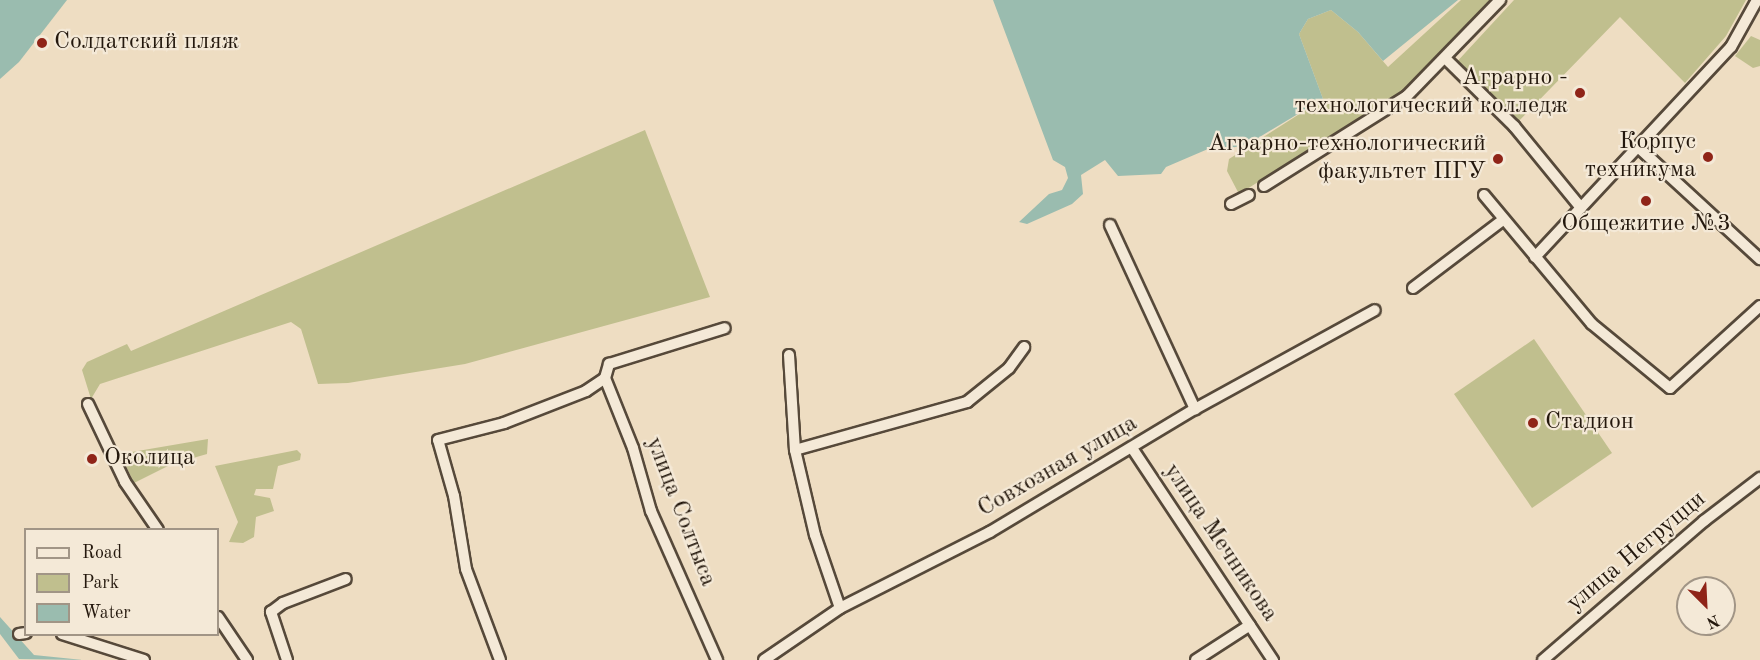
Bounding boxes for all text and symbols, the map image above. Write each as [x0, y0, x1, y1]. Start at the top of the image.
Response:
place label: Солдатский пляж [54, 29, 239, 57]
marker: Солдатский пляж [35, 36, 49, 50]
place label: Аграрно - технологический колледж [1294, 65, 1568, 121]
marker: Аграрно - технологический колледж [1573, 86, 1587, 100]
place label: Корпус техникума [1585, 129, 1696, 185]
place label: Аграрно-технологический факультет ПГУ [1208, 131, 1486, 187]
marker: Корпус техникума [1701, 150, 1715, 164]
marker: Аграрно-технологический факультет ПГУ [1491, 152, 1505, 166]
marker: Общежитие №3 [1639, 194, 1653, 208]
place label: Общежитие №3 [1561, 211, 1731, 239]
place label: Стадион [1545, 409, 1634, 437]
street label: Совхозная улица [973, 410, 1143, 524]
marker: Стадион [1526, 416, 1540, 430]
street label: улица Солтыса [638, 433, 722, 591]
place label: Околица [104, 445, 195, 473]
marker: Околица [85, 452, 99, 466]
street label: улица Мечникова [1156, 458, 1284, 628]
street label: улица Негруцци [1562, 486, 1712, 618]
legend [24, 528, 219, 636]
text: Road [82, 544, 122, 562]
text: Park [82, 574, 119, 592]
north arrow [1676, 576, 1736, 636]
text: Water [82, 604, 131, 622]
text: N [1704, 611, 1721, 630]

